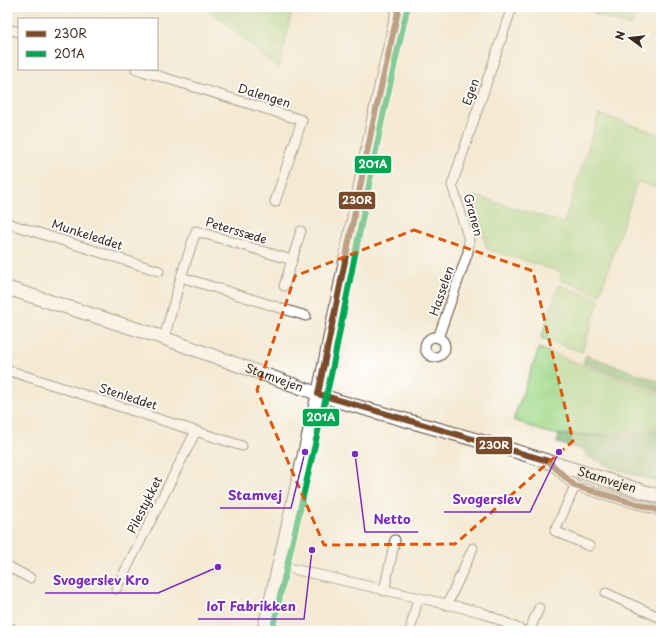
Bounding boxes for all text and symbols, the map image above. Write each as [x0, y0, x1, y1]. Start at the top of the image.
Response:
legend [18, 18, 158, 70]
north arrow [610, 18, 650, 58]
text: 230R [54, 24, 87, 42]
text: N [611, 29, 629, 42]
text: 201A [54, 44, 85, 62]
street label: Egen [457, 76, 483, 108]
street label: Dalengen [236, 78, 293, 112]
line badge: 201A [354, 155, 392, 174]
text: 201A [359, 155, 388, 172]
line badge: 230R [338, 191, 376, 210]
text: 230R [342, 191, 372, 208]
street label: Granen [460, 191, 488, 238]
street label: Peterssæde [203, 212, 269, 248]
street label: Munkeleddet [49, 214, 125, 254]
street label: Hasselen [424, 263, 458, 318]
street label: Stamvejen [243, 358, 306, 396]
street label: Stenleddet [97, 378, 160, 414]
line badge: 201A [302, 408, 340, 427]
text: 201A [307, 408, 336, 425]
line badge: 230R [475, 436, 513, 455]
text: 230R [479, 436, 509, 453]
street label: Stamvejen [575, 461, 639, 497]
street label: Pilestykket [122, 473, 166, 536]
callout: Stamvej [220, 483, 291, 508]
text: Stamvej [228, 485, 282, 504]
callout: Svogerslev [444, 487, 530, 512]
text: Svogerslev [452, 489, 522, 508]
callout: Netto [365, 507, 418, 532]
text: Netto [373, 509, 411, 528]
callout: Svogerslev Kro [45, 568, 158, 593]
text: Svogerslev Kro [53, 570, 149, 589]
callout: IoT Fabrikken [198, 594, 304, 619]
text: IoT Fabrikken [206, 596, 296, 615]

